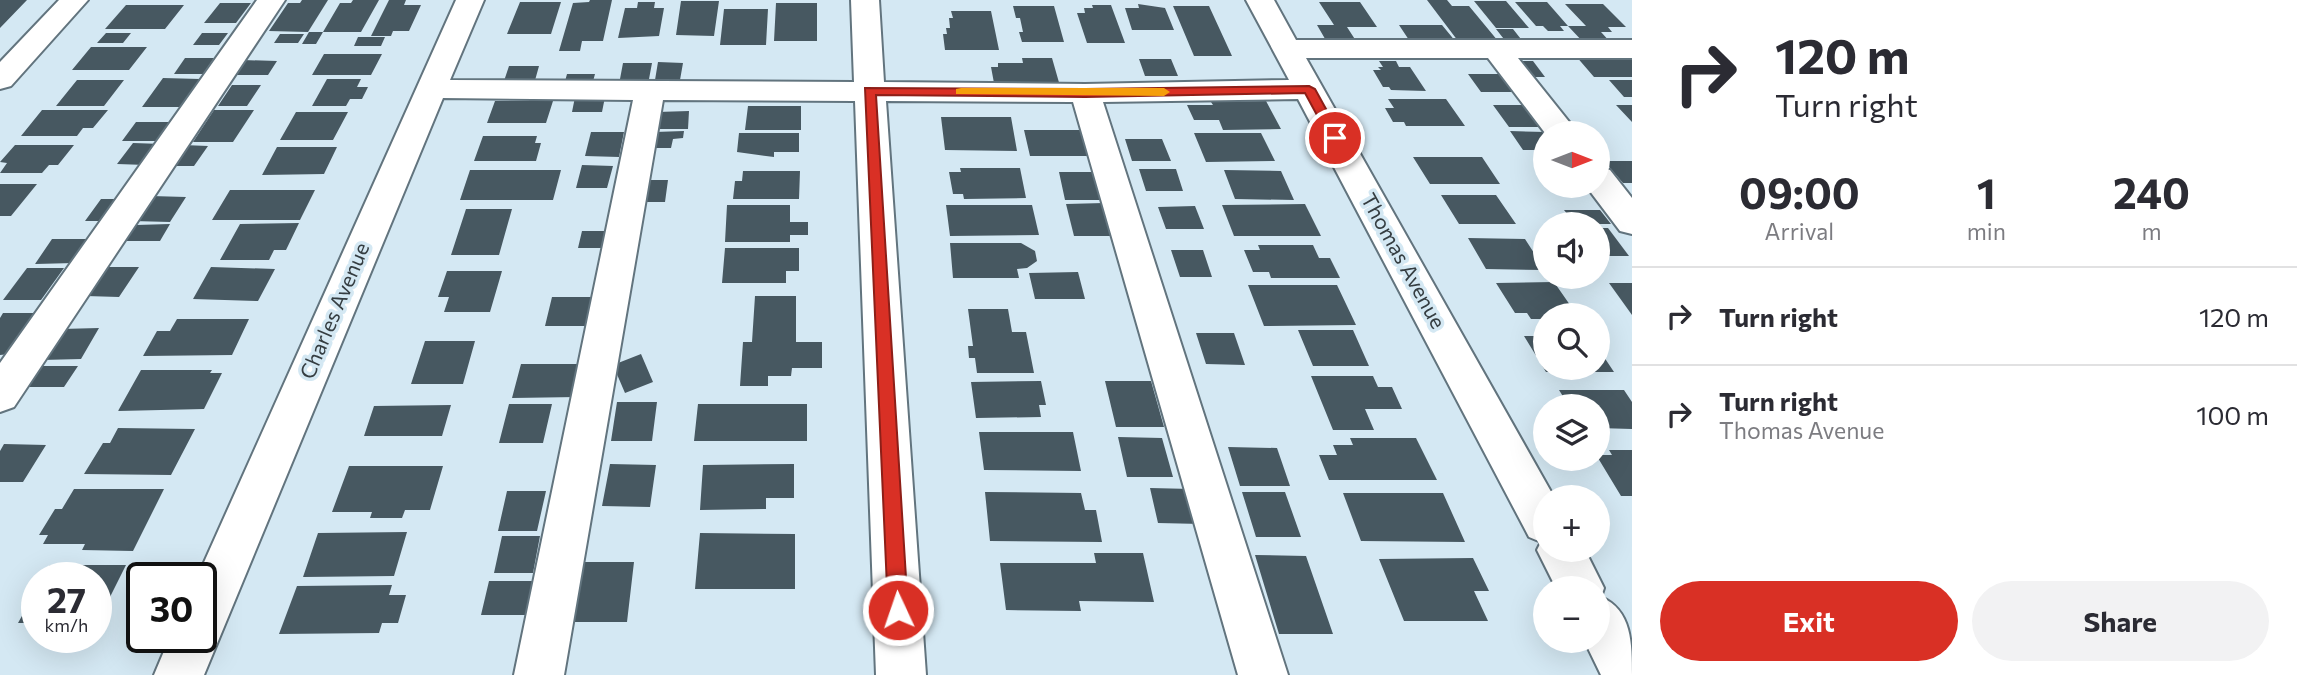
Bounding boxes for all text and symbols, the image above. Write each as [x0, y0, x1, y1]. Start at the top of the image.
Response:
text: 120 m [1775, 24, 1909, 84]
icon: right [1660, 28, 1751, 119]
text: Turn right [1775, 84, 1918, 124]
pin [1305, 108, 1365, 168]
icon: arrive [1316, 119, 1354, 157]
north arrow [1533, 121, 1610, 198]
map controls [1533, 121, 1610, 653]
text: 09:00 [1739, 166, 1860, 218]
text: 1 [1977, 166, 1996, 218]
text: 240 [2113, 166, 2190, 218]
street label: Thomas Avenue [1357, 188, 1452, 332]
button: sound [1533, 212, 1610, 289]
text: Arrival [1765, 217, 1834, 245]
text: min [1967, 217, 2006, 245]
text: m [2141, 217, 2162, 245]
street label: Charles Avenue [294, 238, 374, 382]
icon: right [1660, 297, 1698, 335]
text: Turn right [1719, 301, 1838, 332]
text: 120 m [2199, 301, 2269, 332]
button: search [1533, 303, 1610, 380]
text: Turn right [1719, 385, 1838, 416]
button: layers [1533, 394, 1610, 471]
icon: right [1660, 395, 1698, 433]
text: 100 m [2196, 399, 2269, 430]
text: Thomas Avenue [1719, 416, 1884, 444]
button: + [1533, 485, 1610, 562]
speed limit sign: 30 [126, 562, 217, 653]
position arrow [861, 573, 935, 647]
button: − [1533, 576, 1610, 653]
text: 27 [47, 577, 86, 620]
button: Exit [1660, 581, 1958, 661]
button: Share [1972, 581, 2269, 661]
text: km/h [45, 614, 88, 636]

